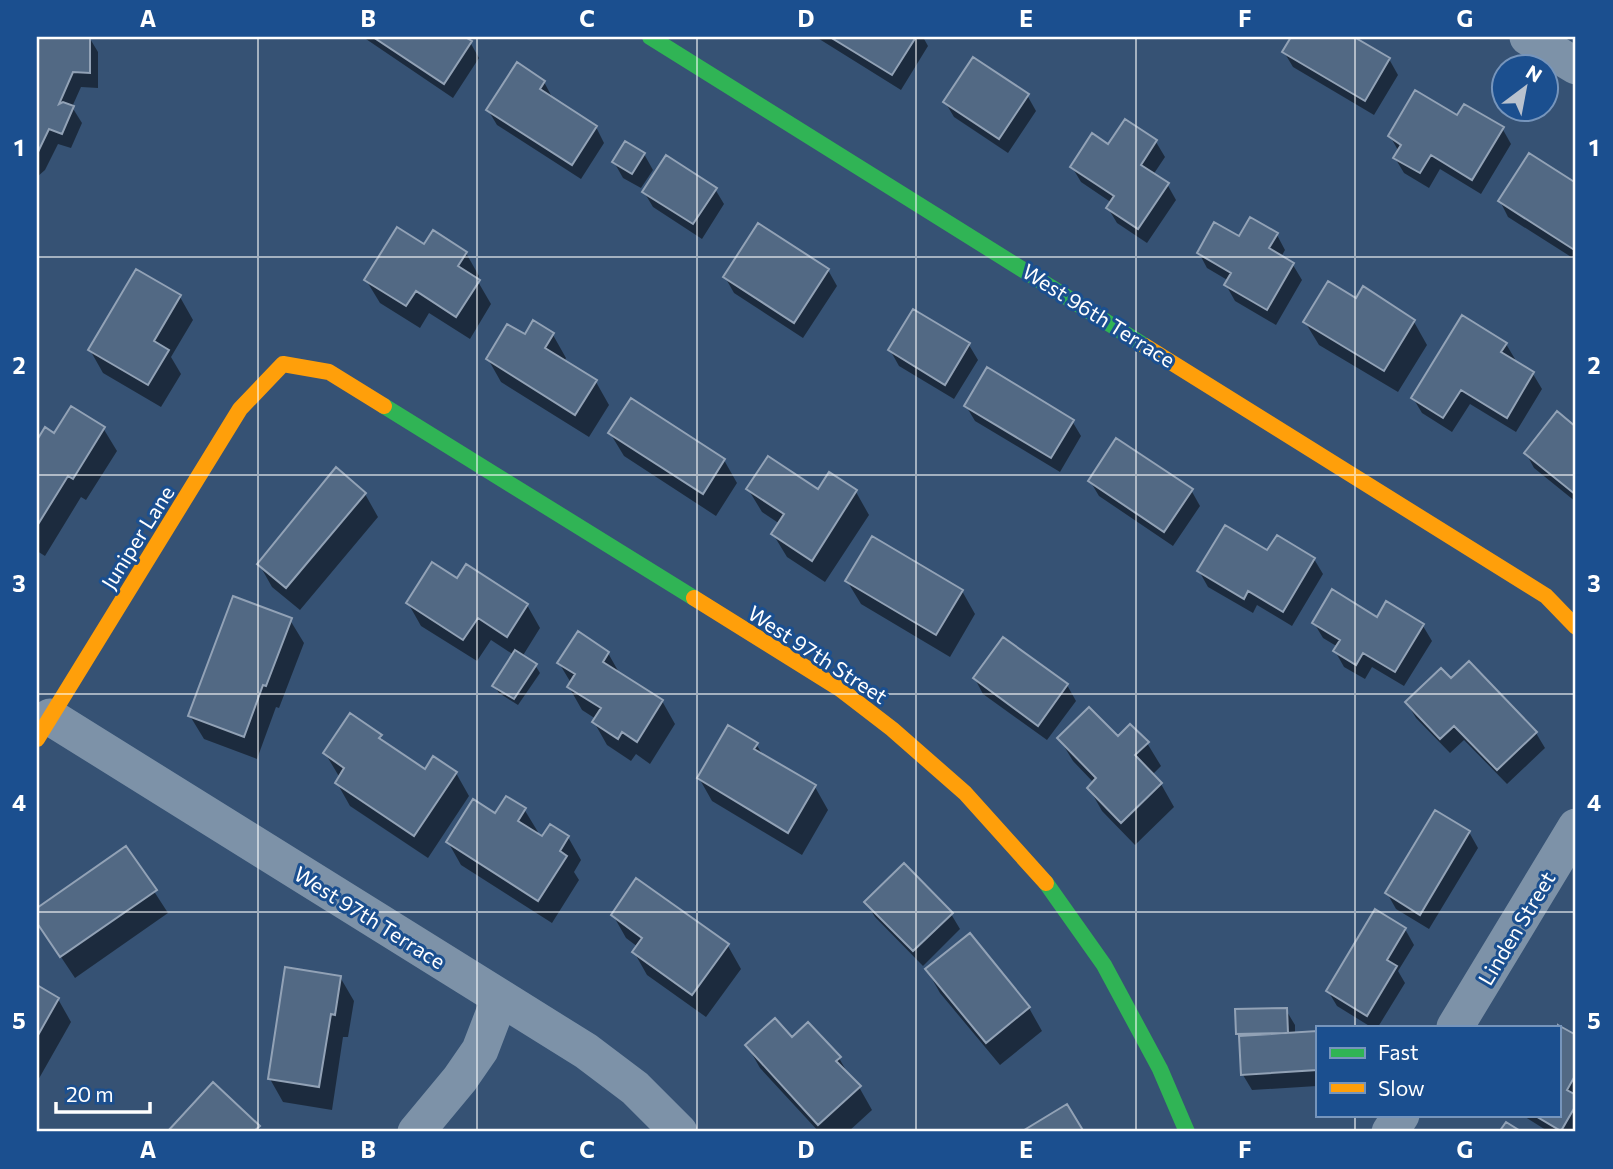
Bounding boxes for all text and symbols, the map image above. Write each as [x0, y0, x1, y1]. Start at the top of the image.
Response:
text: A [140, 4, 157, 32]
text: B [360, 4, 376, 32]
text: C [579, 4, 595, 32]
text: D [798, 4, 815, 32]
text: E [1019, 4, 1033, 32]
text: F [1238, 4, 1252, 32]
text: G [1457, 4, 1473, 32]
north arrow [1490, 52, 1560, 122]
text: N [1522, 60, 1546, 87]
text: 1 [14, 133, 24, 161]
text: 1 [1589, 133, 1599, 161]
street label: West 96th Terrace [1018, 258, 1180, 372]
text: 2 [12, 351, 26, 379]
text: 2 [1587, 351, 1601, 379]
street label: Juniper Lane [95, 481, 179, 593]
text: 3 [12, 569, 26, 597]
text: 3 [1587, 569, 1601, 597]
street label: West 97th Street [744, 600, 892, 708]
text: 4 [12, 788, 26, 816]
text: 4 [1587, 788, 1601, 816]
street label: West 97th Terrace [290, 860, 450, 974]
street label: Linden Street [1472, 867, 1560, 989]
text: 5 [12, 1006, 26, 1034]
text: 5 [1587, 1006, 1601, 1034]
legend [1316, 1026, 1560, 1116]
text: Fast [1378, 1039, 1419, 1064]
scale bar [56, 1071, 150, 1115]
text: Slow [1378, 1075, 1425, 1100]
text: 20 m [66, 1081, 114, 1106]
text: A [140, 1135, 157, 1163]
text: B [360, 1135, 376, 1163]
text: C [579, 1135, 595, 1163]
text: D [798, 1135, 815, 1163]
text: E [1019, 1135, 1033, 1163]
text: F [1238, 1135, 1252, 1163]
text: G [1457, 1135, 1473, 1163]

